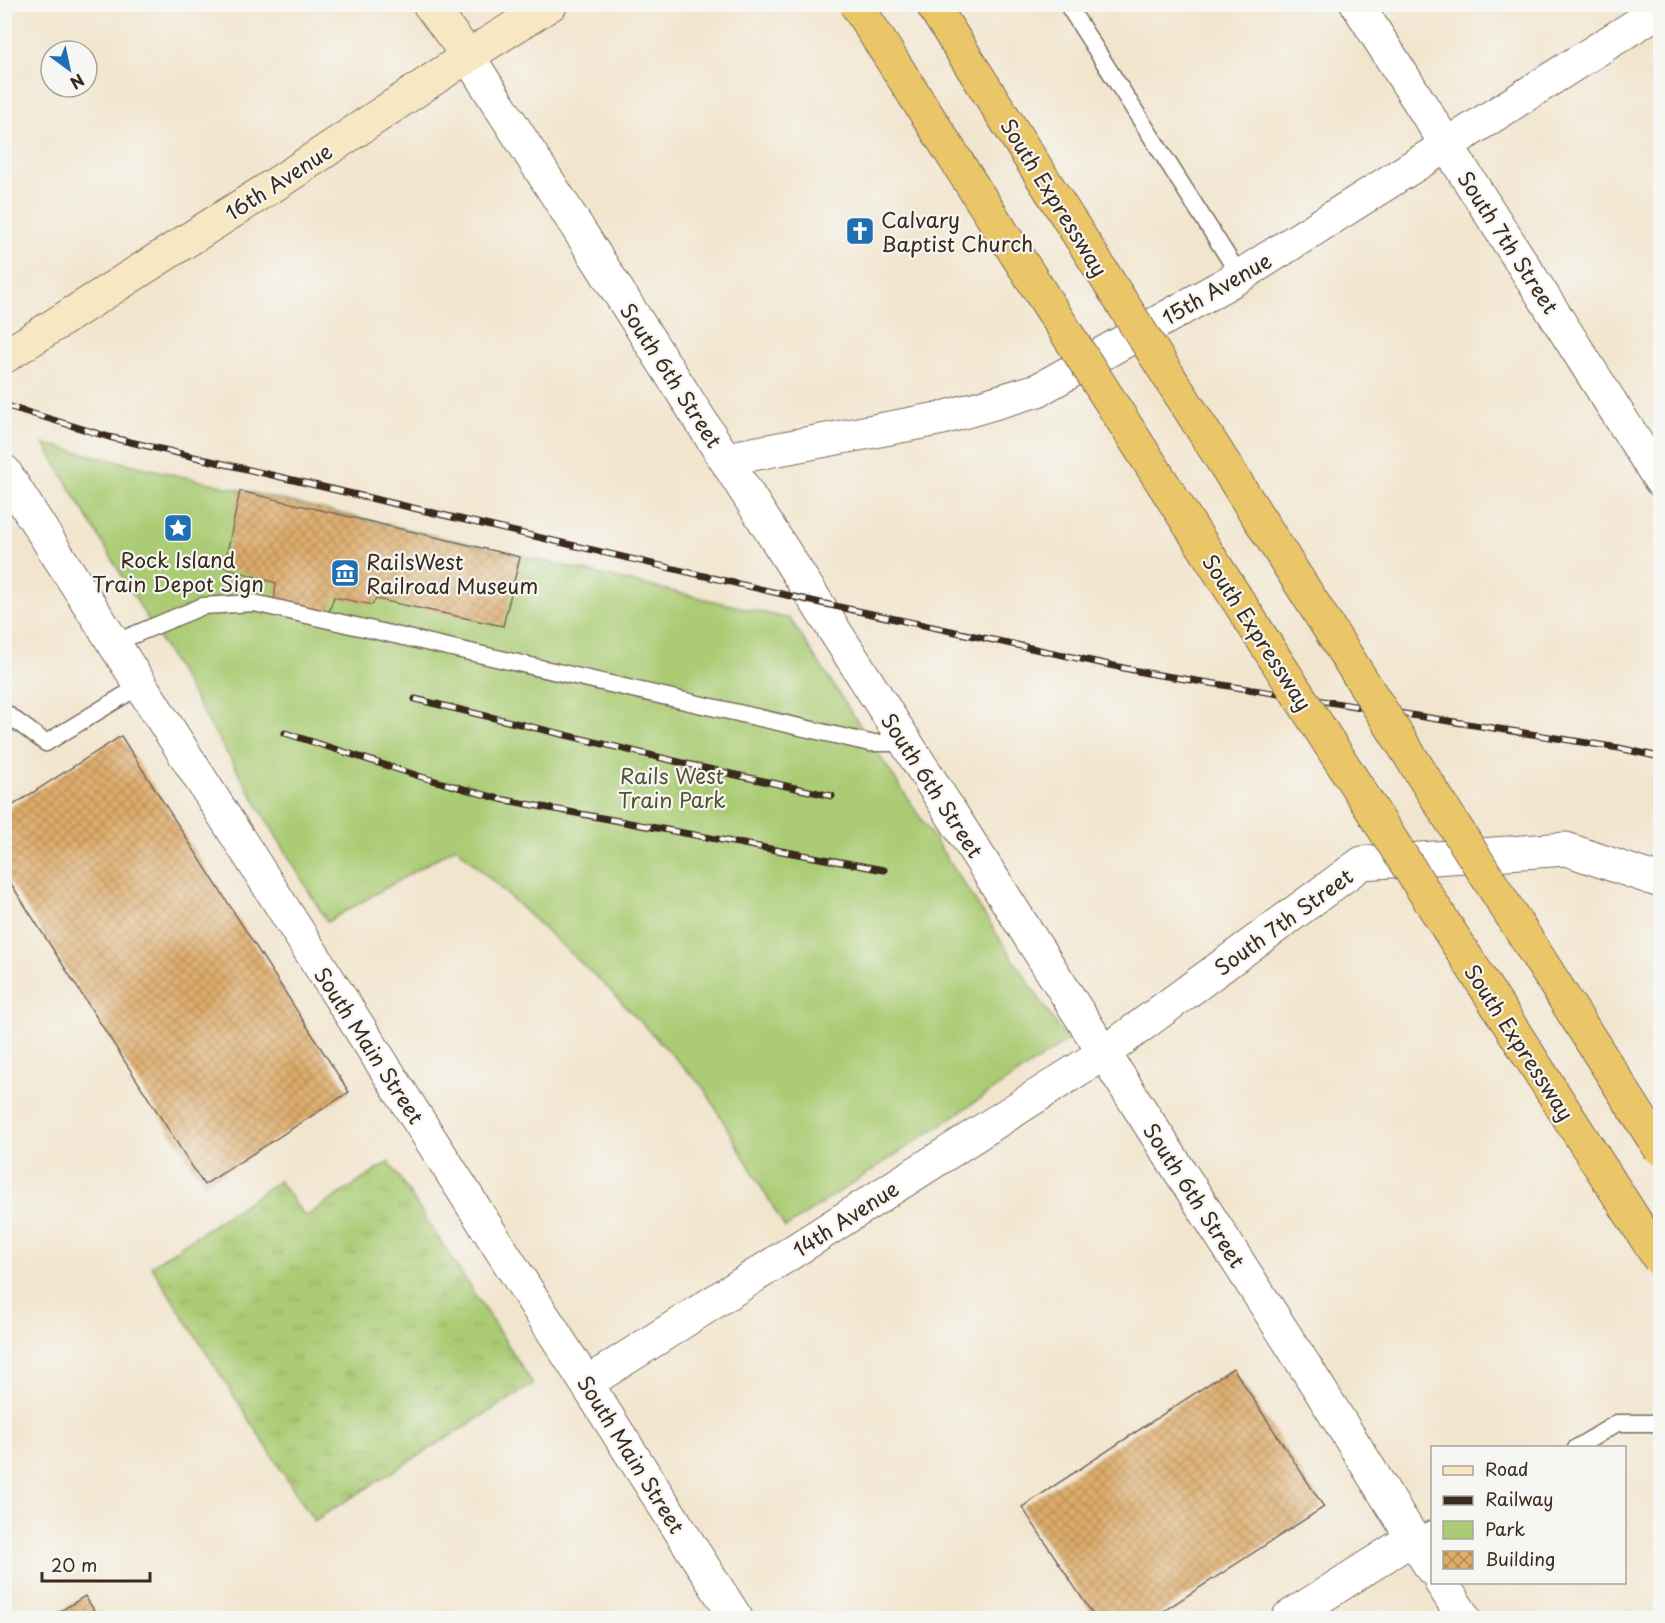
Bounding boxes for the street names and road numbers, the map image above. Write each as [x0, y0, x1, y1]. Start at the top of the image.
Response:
street label: South Expressway [993, 112, 1117, 282]
street label: 16th Avenue [218, 134, 338, 228]
street label: South 7th Street [1451, 164, 1567, 320]
street label: 15th Avenue [1155, 244, 1277, 332]
street label: South 6th Street [613, 296, 731, 454]
street label: South Expressway [1195, 547, 1321, 717]
street label: South 6th Street [874, 706, 992, 864]
street label: South 7th Street [1207, 860, 1359, 982]
street label: South Expressway [1457, 957, 1583, 1127]
street label: South Main Street [307, 960, 433, 1130]
street label: South 6th Street [1136, 1116, 1254, 1274]
street label: 14th Avenue [786, 1172, 904, 1264]
street label: South Main Street [570, 1369, 694, 1539]

